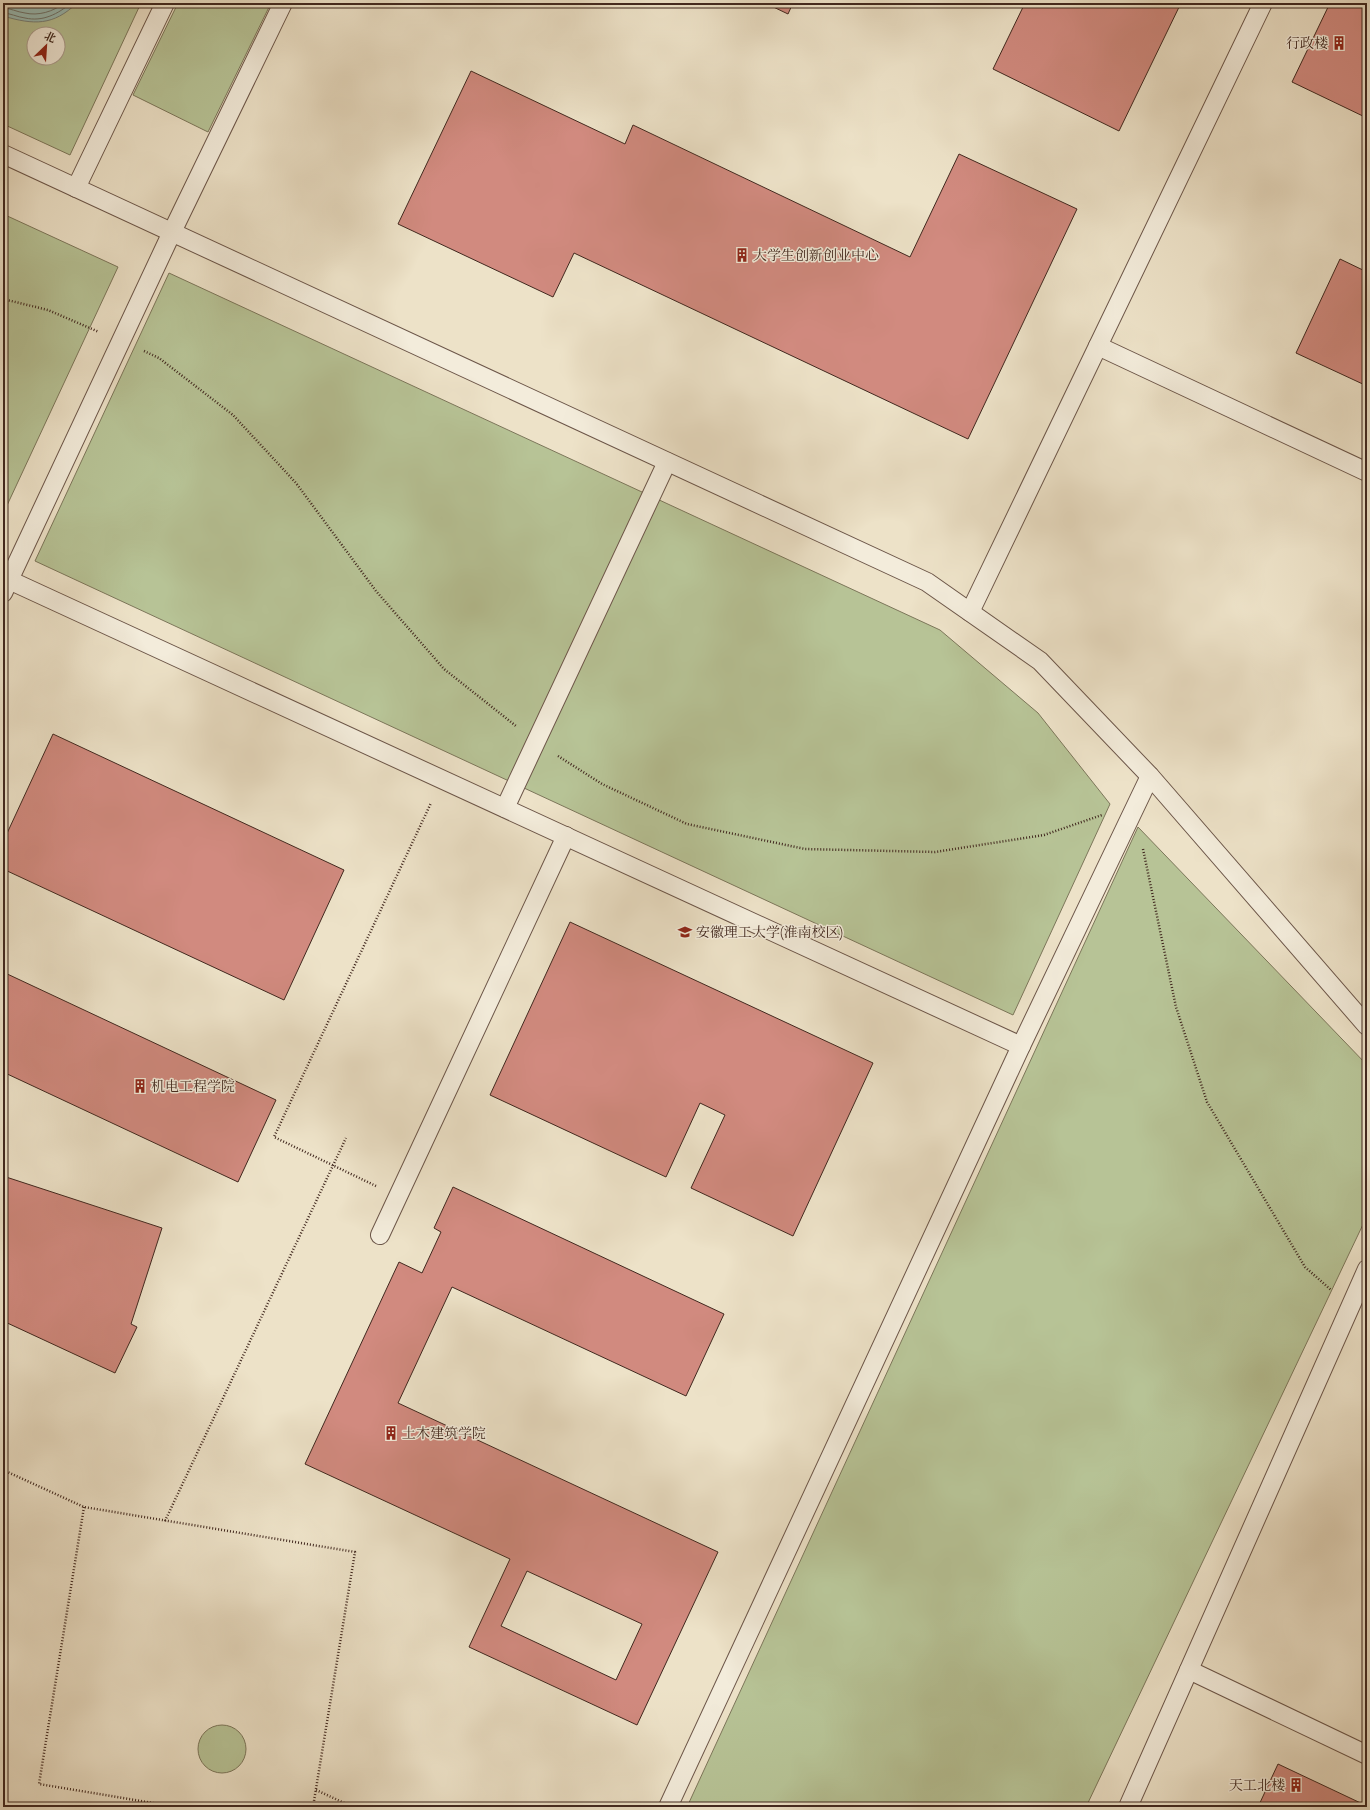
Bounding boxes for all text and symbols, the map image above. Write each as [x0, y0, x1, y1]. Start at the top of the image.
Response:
north arrow [26, 26, 66, 66]
text: 北 [42, 29, 58, 47]
place label: 行政楼 [1286, 35, 1328, 53]
building icon: 行政楼 [1331, 35, 1347, 51]
building icon: 大学生创新创业中心 [734, 247, 750, 263]
place label: 大学生创新创业中心 [753, 247, 879, 265]
school or university icon: 安徽理工大学(淮南校区) [677, 924, 693, 940]
place label: 安徽理工大学(淮南校区) [696, 924, 843, 942]
building icon: 机电工程学院 [132, 1078, 148, 1094]
place label: 机电工程学院 [151, 1078, 235, 1096]
building icon: 土木建筑学院 [383, 1425, 399, 1441]
place label: 土木建筑学院 [402, 1425, 486, 1443]
place label: 天工北楼 [1229, 1777, 1285, 1795]
building icon: 天工北楼 [1288, 1777, 1304, 1793]

